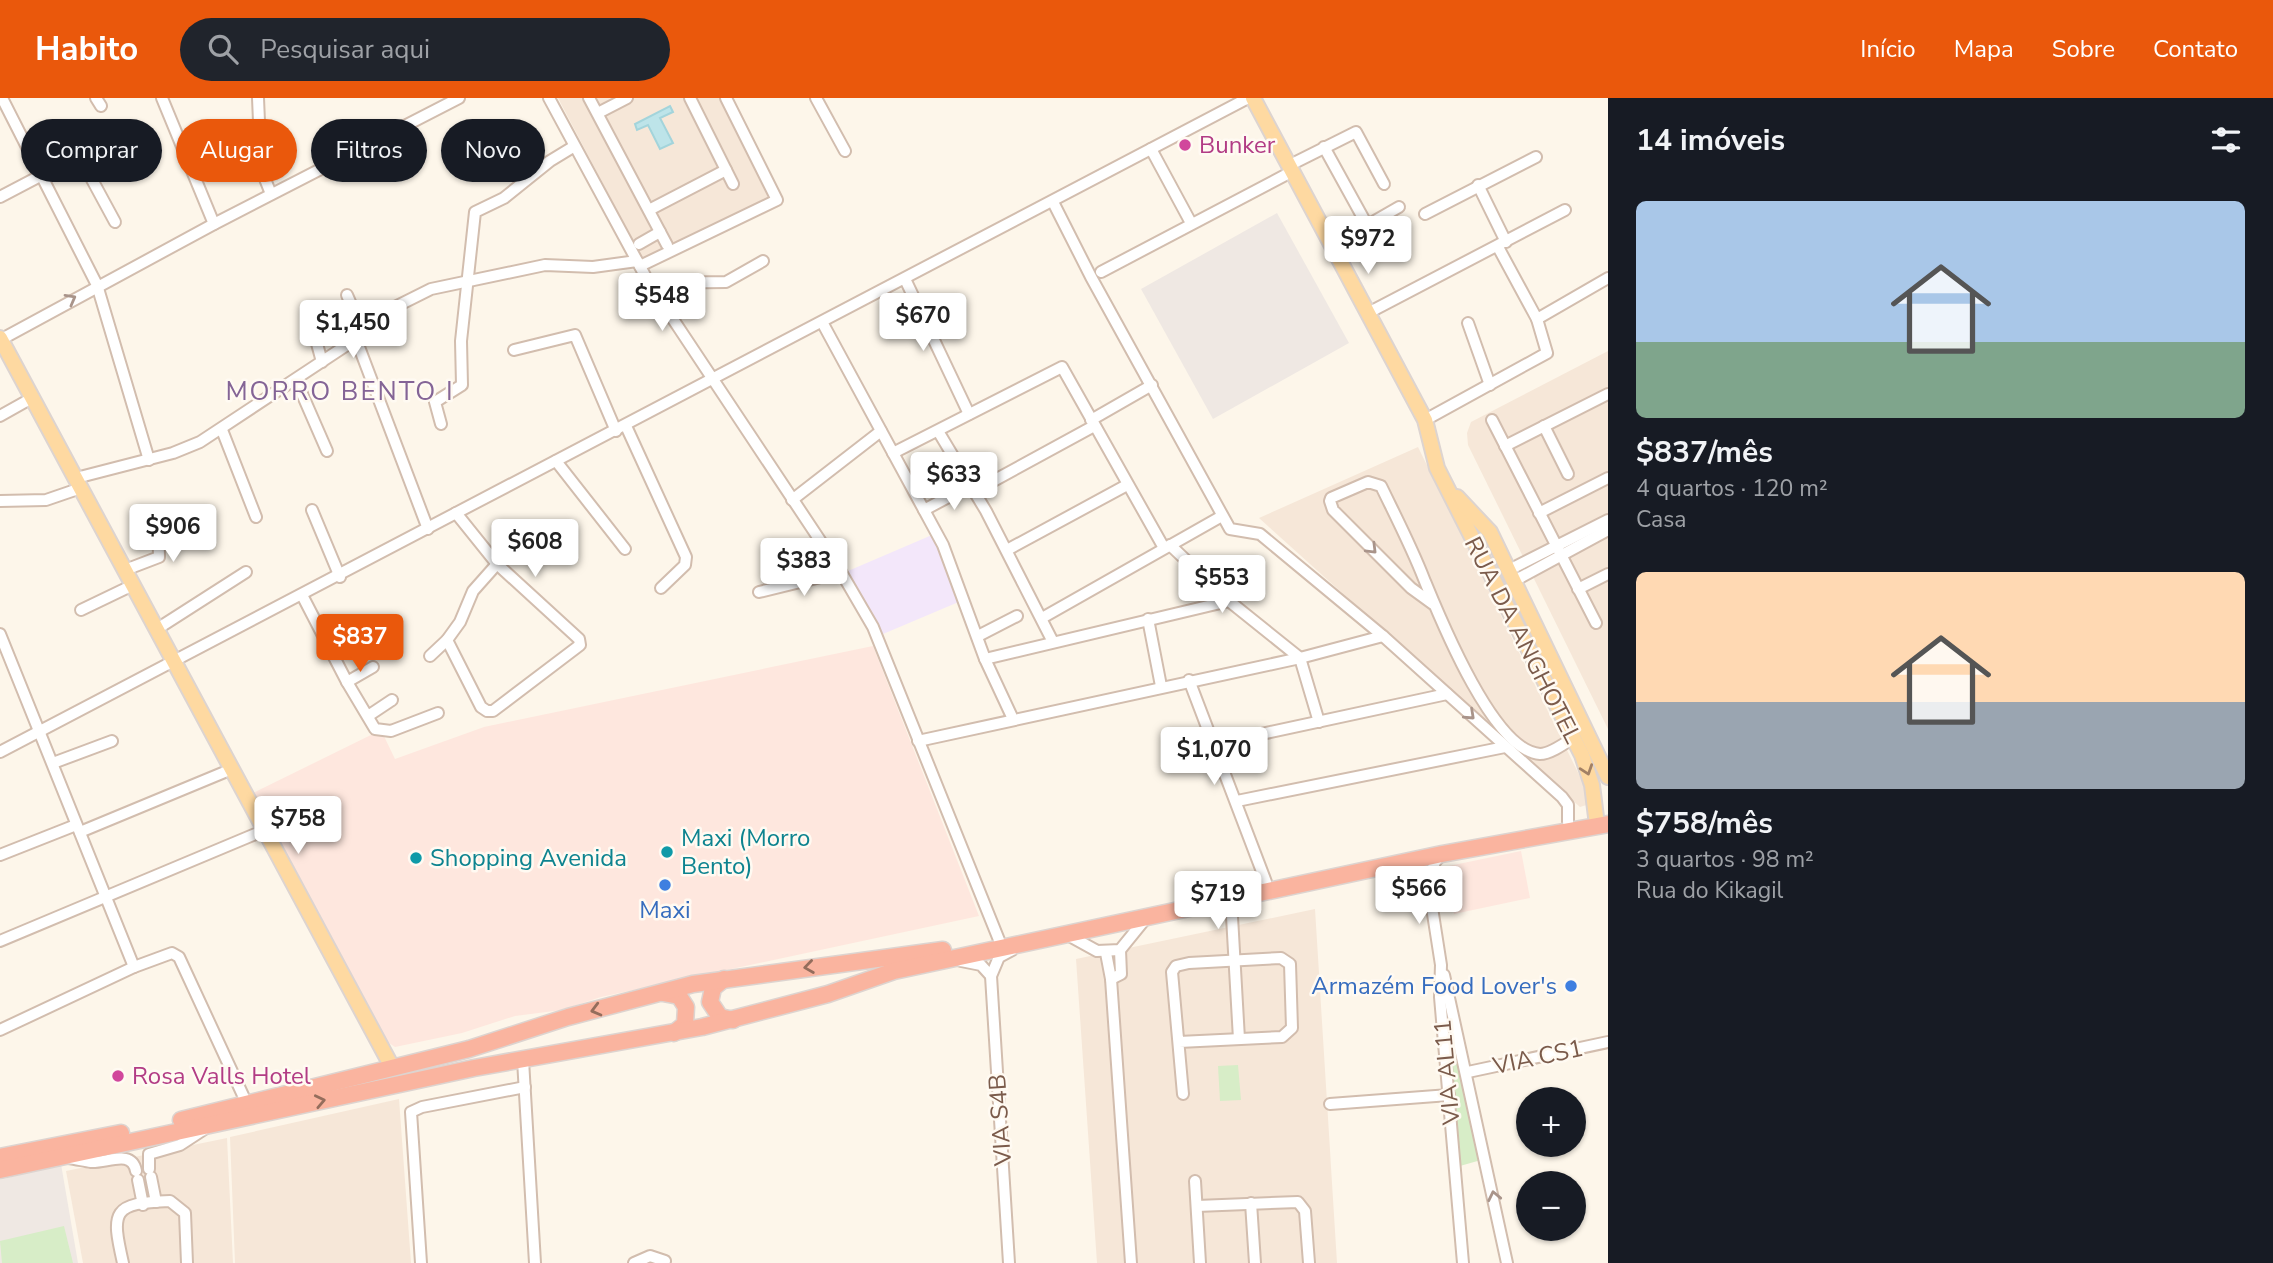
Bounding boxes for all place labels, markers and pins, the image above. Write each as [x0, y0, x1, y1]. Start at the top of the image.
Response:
place label: Bunker [1199, 129, 1276, 161]
marker: Bunker [1177, 137, 1193, 153]
pin: $972 [1327, 216, 1409, 276]
pin: $548 [621, 274, 703, 333]
pin: $670 [882, 294, 964, 353]
pin: $1,450 [296, 300, 410, 360]
pin: $633 [913, 452, 995, 512]
pin: $906 [132, 504, 214, 564]
pin: $608 [494, 519, 576, 579]
pin: $383 [763, 538, 845, 598]
pin: $553 [1181, 556, 1263, 615]
pin: $837 [319, 614, 401, 674]
pin: $1,070 [1157, 728, 1271, 787]
pin: $758 [257, 796, 339, 856]
place label: Maxi (Morro Bento) [681, 822, 810, 882]
place label: Shopping Avenida [430, 842, 627, 874]
marker: Maxi (Morro Bento) [659, 844, 675, 860]
marker: Shopping Avenida [408, 850, 424, 866]
pin: $566 [1378, 866, 1460, 926]
pin: $719 [1177, 872, 1259, 931]
marker: Maxi [657, 877, 673, 893]
place label: Maxi [639, 894, 691, 926]
place label: Armazém Food Lover's [1311, 970, 1557, 1002]
marker: Armazém Food Lover's [1563, 978, 1579, 994]
place label: Rosa Valls Hotel [132, 1060, 311, 1092]
marker: Rosa Valls Hotel [110, 1068, 126, 1084]

